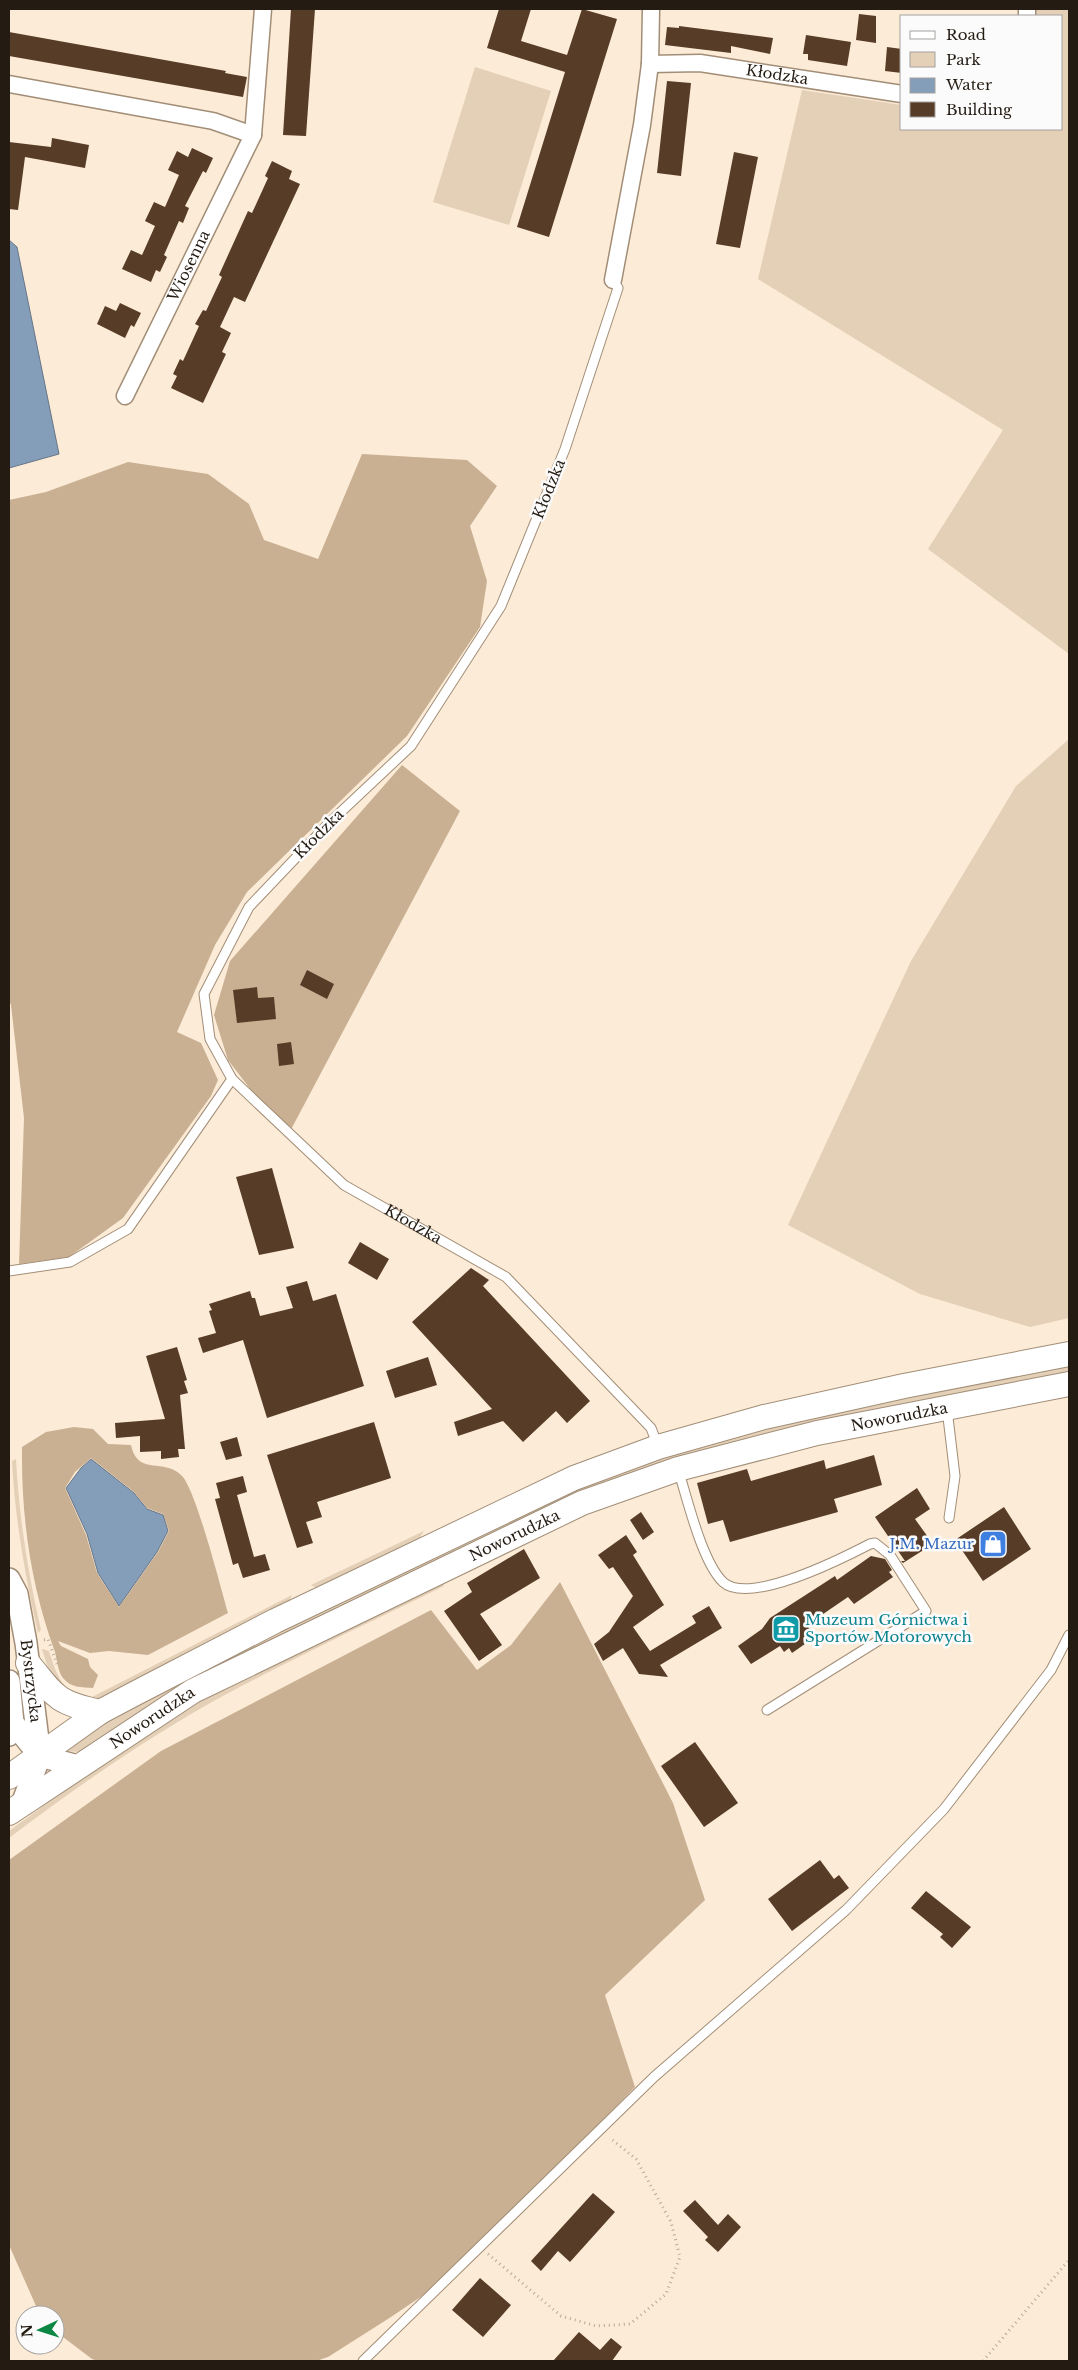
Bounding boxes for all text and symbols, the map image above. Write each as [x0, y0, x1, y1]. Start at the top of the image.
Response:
legend [900, 15, 1063, 130]
text: Road [946, 25, 986, 44]
text: Park [946, 50, 982, 69]
street label: Kłodzka [745, 60, 810, 89]
text: Water [945, 75, 993, 94]
text: Building [946, 100, 1013, 119]
street label: Wiosenna [162, 226, 214, 305]
street label: Kłodzka [528, 456, 569, 521]
street label: Kłodzka [290, 804, 348, 863]
street label: Kłodzka [381, 1200, 446, 1248]
street label: Noworudzka [849, 1398, 950, 1435]
street label: Noworudzka [466, 1505, 563, 1565]
shop icon: J.M. Mazur [978, 1529, 1008, 1559]
place label: J.M. Mazur [888, 1534, 975, 1553]
place label: Muzeum Górnictwa i Sportów Motorowych [805, 1610, 972, 1646]
museum icon: Muzeum Górnictwa i Sportów Motorowych [771, 1614, 801, 1644]
street label: Bystrzycka [17, 1638, 46, 1724]
street label: Noworudzka [106, 1682, 199, 1753]
north arrow [15, 2305, 65, 2355]
text: N [18, 2324, 36, 2338]

